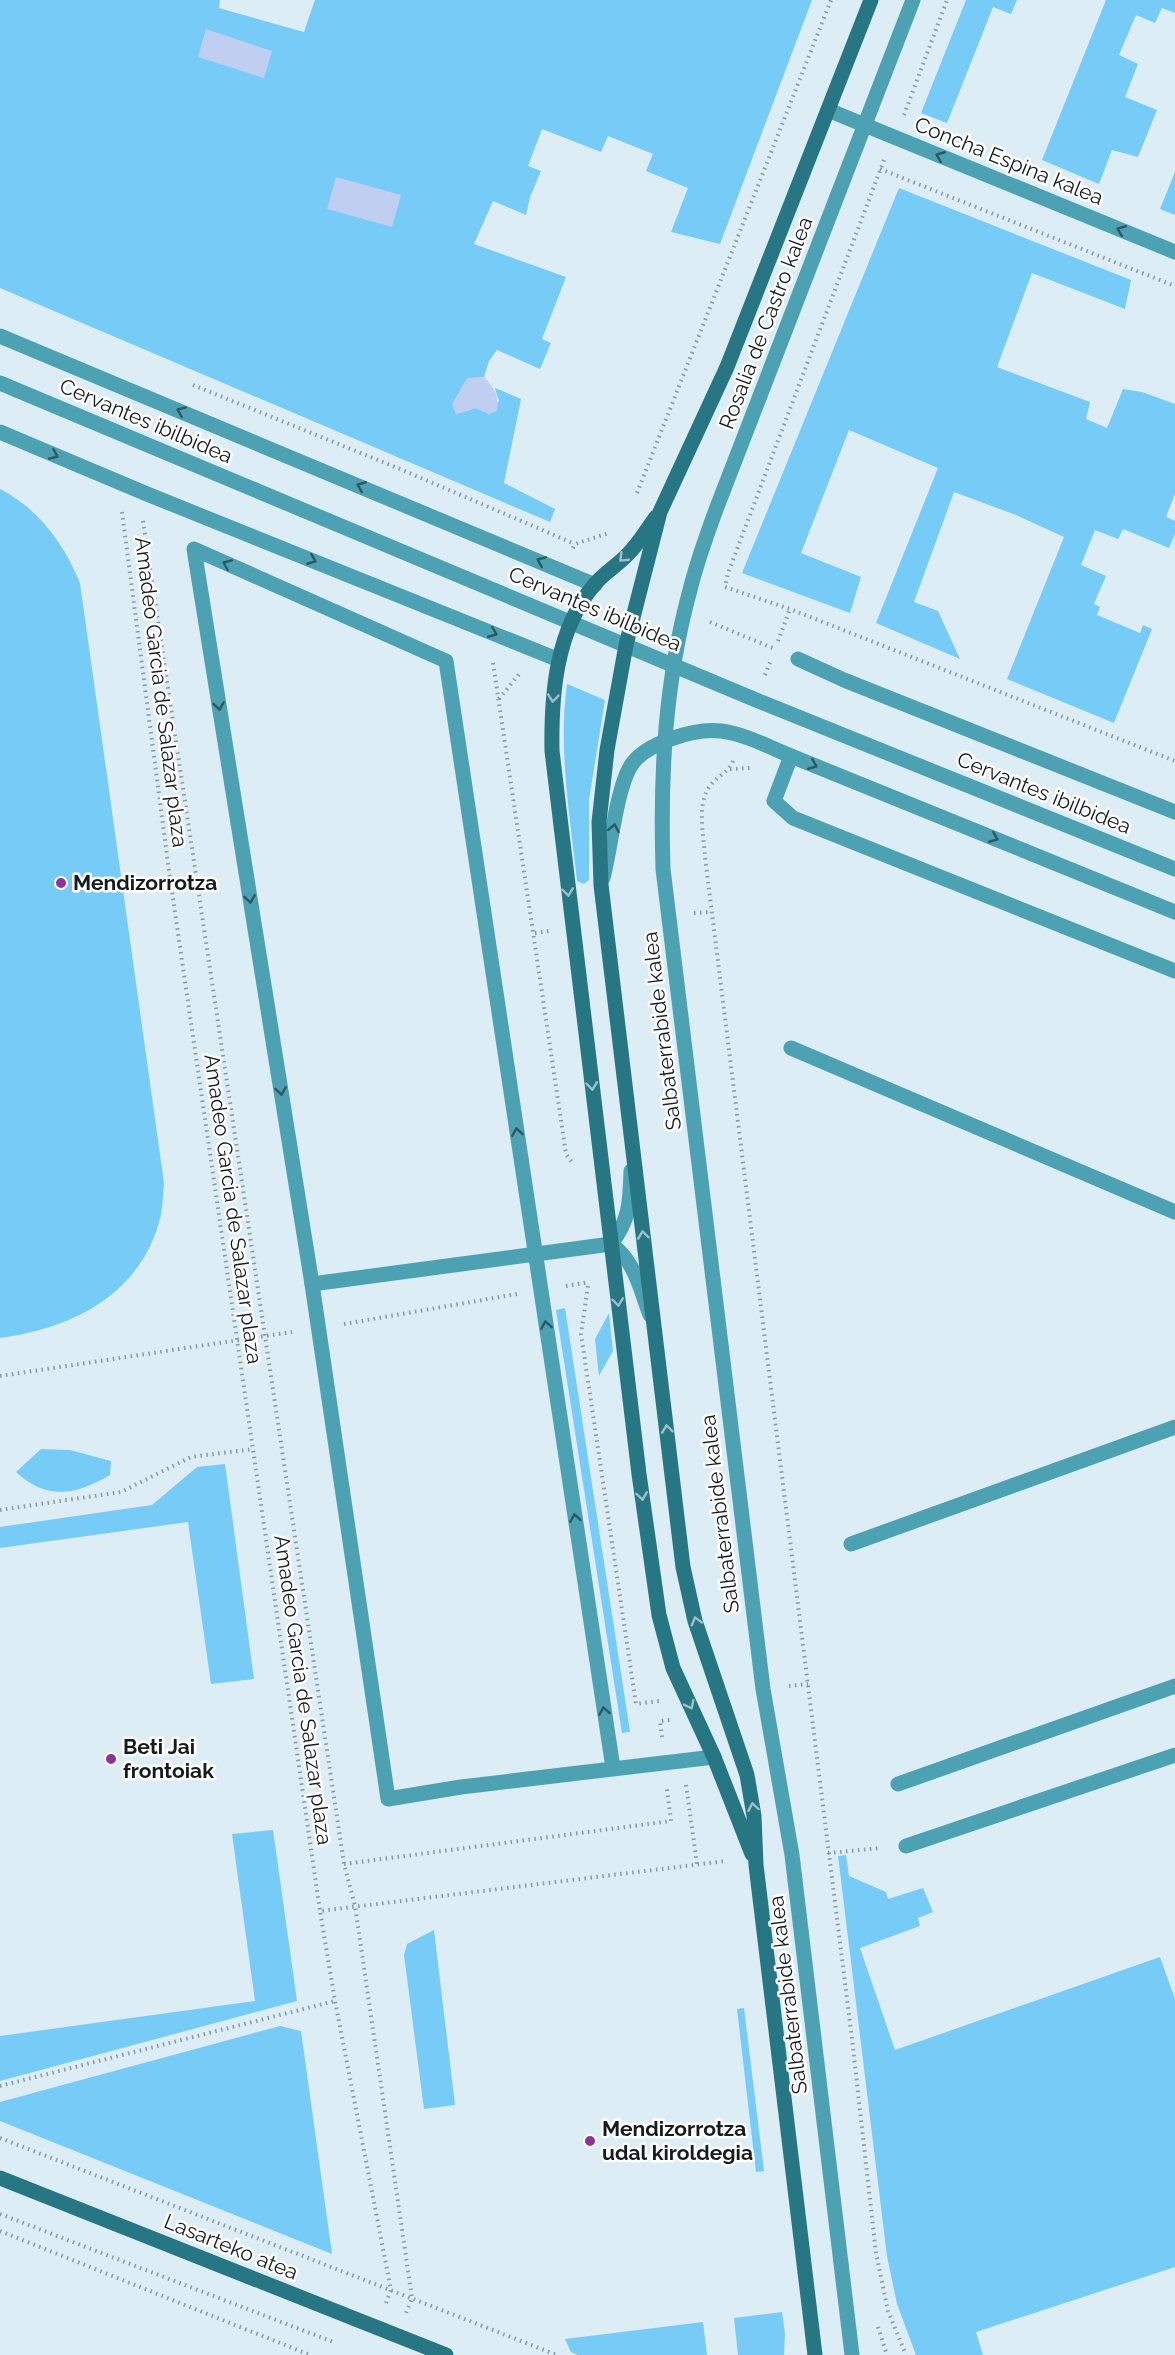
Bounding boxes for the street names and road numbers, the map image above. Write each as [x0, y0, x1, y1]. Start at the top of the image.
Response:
street label: Concha Espina kalea [911, 111, 1107, 210]
street label: Rosalia de Castro kalea [714, 213, 818, 432]
street label: Cervantes ibilbidea [56, 373, 236, 468]
street label: Amadeo Garcia de Salazar plaza [130, 535, 193, 849]
street label: Cervantes ibilbidea [505, 561, 685, 656]
street label: Cervantes ibilbidea [954, 746, 1135, 839]
street label: Salbaterrabide kalea [637, 930, 686, 1132]
street label: Amadeo Garcia de Salazar plaza [199, 1052, 268, 1365]
street label: Salbaterrabide kalea [695, 1413, 744, 1615]
street label: Amadeo Garcia de Salazar plaza [269, 1533, 338, 1846]
street label: Salbaterrabide kalea [763, 1894, 812, 2096]
street label: Lasarteko atea [161, 2208, 302, 2285]

